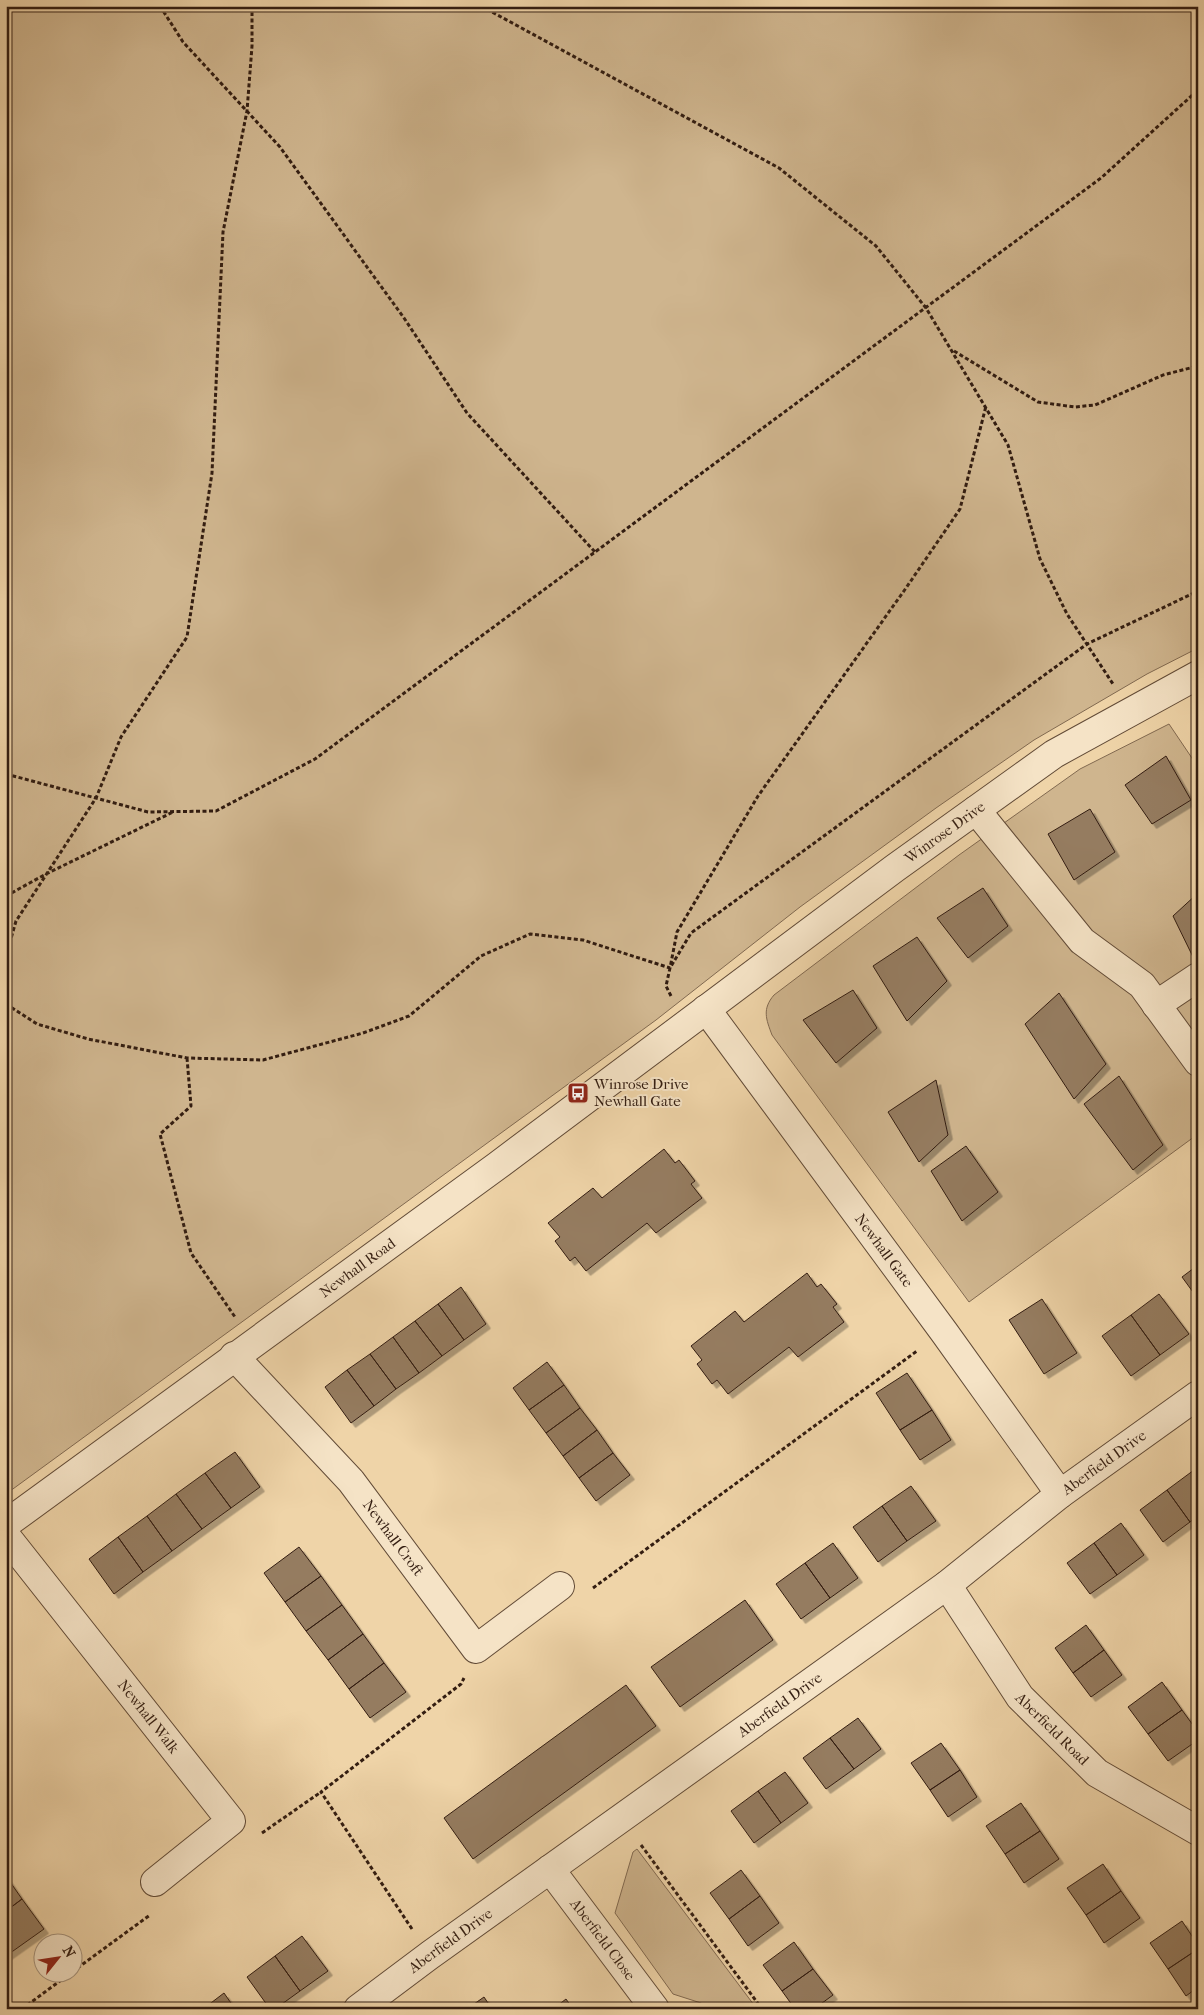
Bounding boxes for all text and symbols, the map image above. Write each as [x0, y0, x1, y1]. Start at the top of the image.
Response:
street label: Winrose Drive [900, 797, 989, 868]
place label: Winrose Drive Newhall Gate [593, 1075, 689, 1110]
bus stop icon: Winrose Drive Newhall Gate [566, 1081, 590, 1105]
street label: Newhall Gate [851, 1210, 917, 1291]
street label: Newhall Road [316, 1234, 400, 1301]
street label: Aberfield Drive [1058, 1426, 1150, 1499]
street label: Newhall Croft [359, 1496, 428, 1580]
street label: Aberfield Drive [733, 1668, 826, 1742]
street label: Newhall Walk [114, 1676, 183, 1757]
street label: Aberfield Road [1011, 1688, 1093, 1770]
street label: Aberfield Close [566, 1894, 640, 1984]
street label: Aberfield Drive [404, 1904, 496, 1978]
north arrow [32, 1932, 82, 1982]
text: N [59, 1943, 79, 1961]

